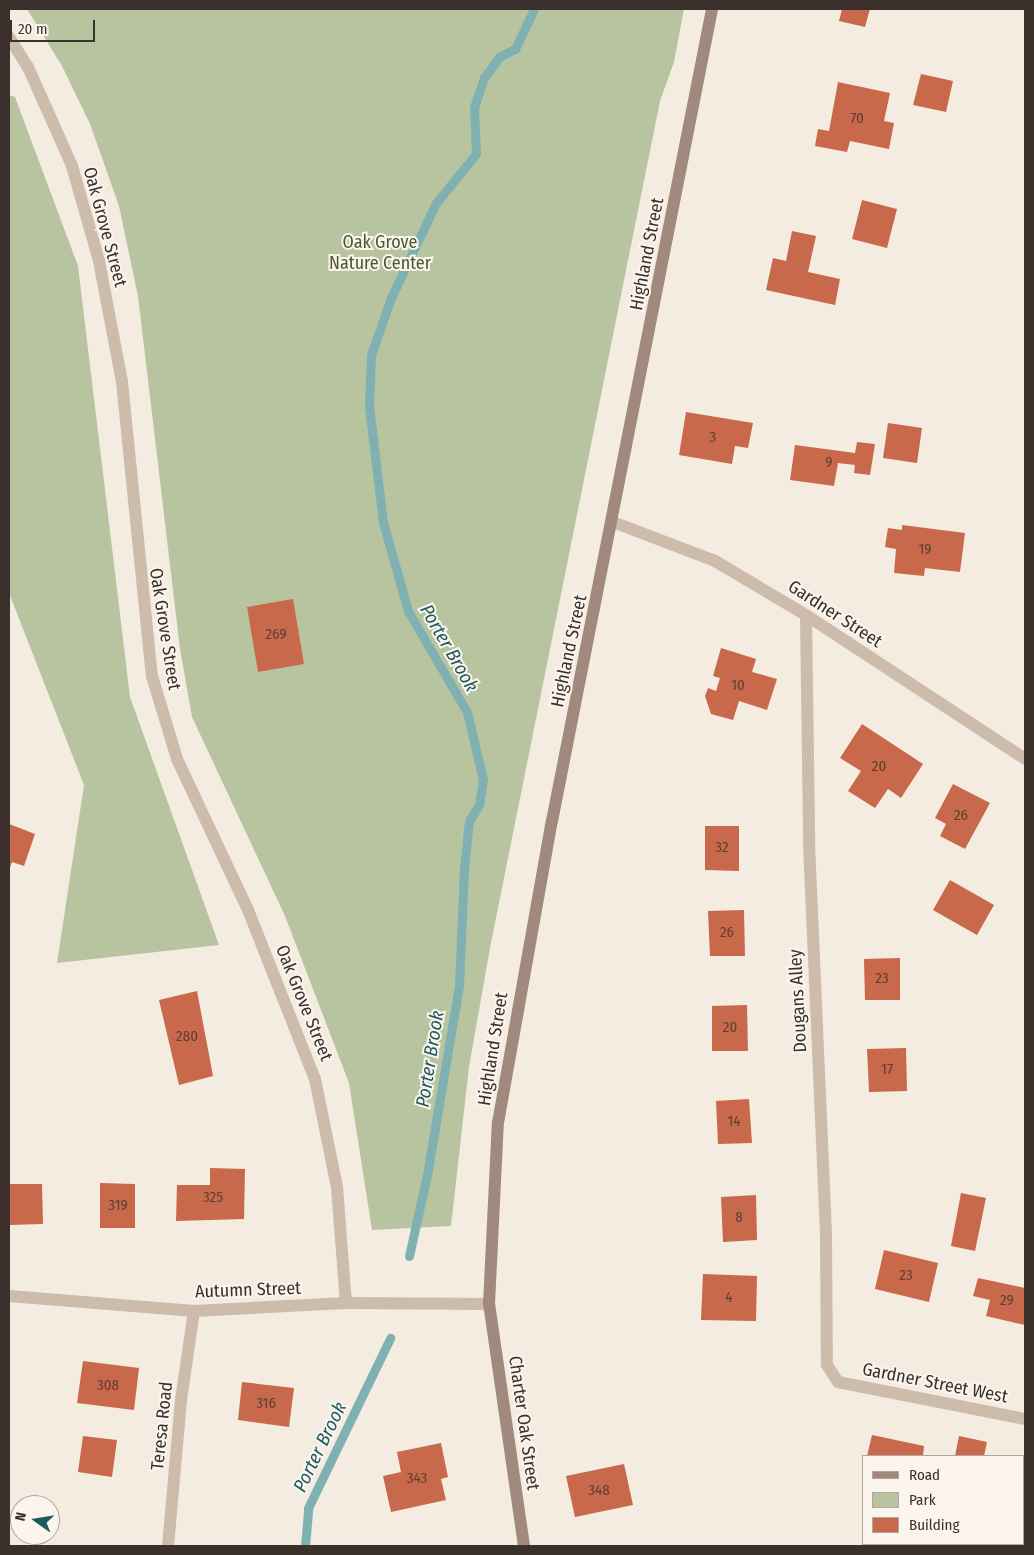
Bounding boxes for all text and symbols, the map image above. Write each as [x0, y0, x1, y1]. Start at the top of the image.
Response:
scale bar [12, 10, 98, 42]
text: 20 m [18, 20, 48, 38]
house number: 70 [850, 110, 864, 128]
street label: Oak Grove Street [79, 165, 131, 289]
street label: Highland Street [625, 196, 669, 312]
park label: Oak Grove Nature Center [329, 232, 431, 274]
house number: 3 [710, 429, 716, 447]
house number: 9 [825, 454, 833, 472]
house number: 19 [918, 541, 932, 559]
street label: Oak Grove Street [145, 566, 185, 692]
street label: Gardner Street [784, 576, 886, 652]
street label: Highland Street [547, 593, 591, 709]
water label: Porter Brook [415, 600, 483, 696]
house number: 269 [265, 626, 287, 644]
house number: 10 [731, 677, 745, 695]
house number: 20 [872, 758, 886, 776]
house number: 26 [954, 807, 968, 825]
house number: 32 [715, 839, 729, 857]
house number: 26 [720, 924, 734, 942]
street label: Oak Grove Street [271, 942, 337, 1064]
street label: Dougans Alley [785, 949, 811, 1053]
house number: 23 [875, 970, 889, 988]
street label: Highland Street [473, 991, 513, 1107]
water label: Porter Brook [411, 1009, 449, 1109]
house number: 20 [723, 1019, 737, 1037]
house number: 280 [176, 1028, 198, 1046]
house number: 17 [881, 1061, 893, 1079]
house number: 14 [727, 1113, 741, 1131]
house number: 325 [203, 1189, 223, 1207]
house number: 319 [108, 1197, 128, 1215]
house number: 8 [735, 1209, 743, 1227]
house number: 23 [899, 1267, 913, 1285]
street label: Autumn Street [195, 1277, 301, 1303]
house number: 4 [725, 1289, 733, 1307]
house number: 29 [1000, 1292, 1014, 1310]
street label: Charter Oak Street [504, 1354, 544, 1492]
street label: Gardner Street West [860, 1358, 1010, 1408]
house number: 308 [97, 1377, 119, 1395]
street label: Teresa Road [147, 1381, 177, 1471]
house number: 316 [256, 1395, 276, 1413]
water label: Porter Brook [288, 1398, 352, 1496]
legend [862, 1455, 1024, 1545]
text: Road [909, 1466, 940, 1484]
house number: 343 [407, 1470, 427, 1488]
house number: 348 [588, 1482, 610, 1500]
text: Park [909, 1491, 936, 1509]
north arrow [10, 1495, 60, 1545]
text: N [12, 1511, 30, 1523]
text: Building [909, 1516, 960, 1534]

